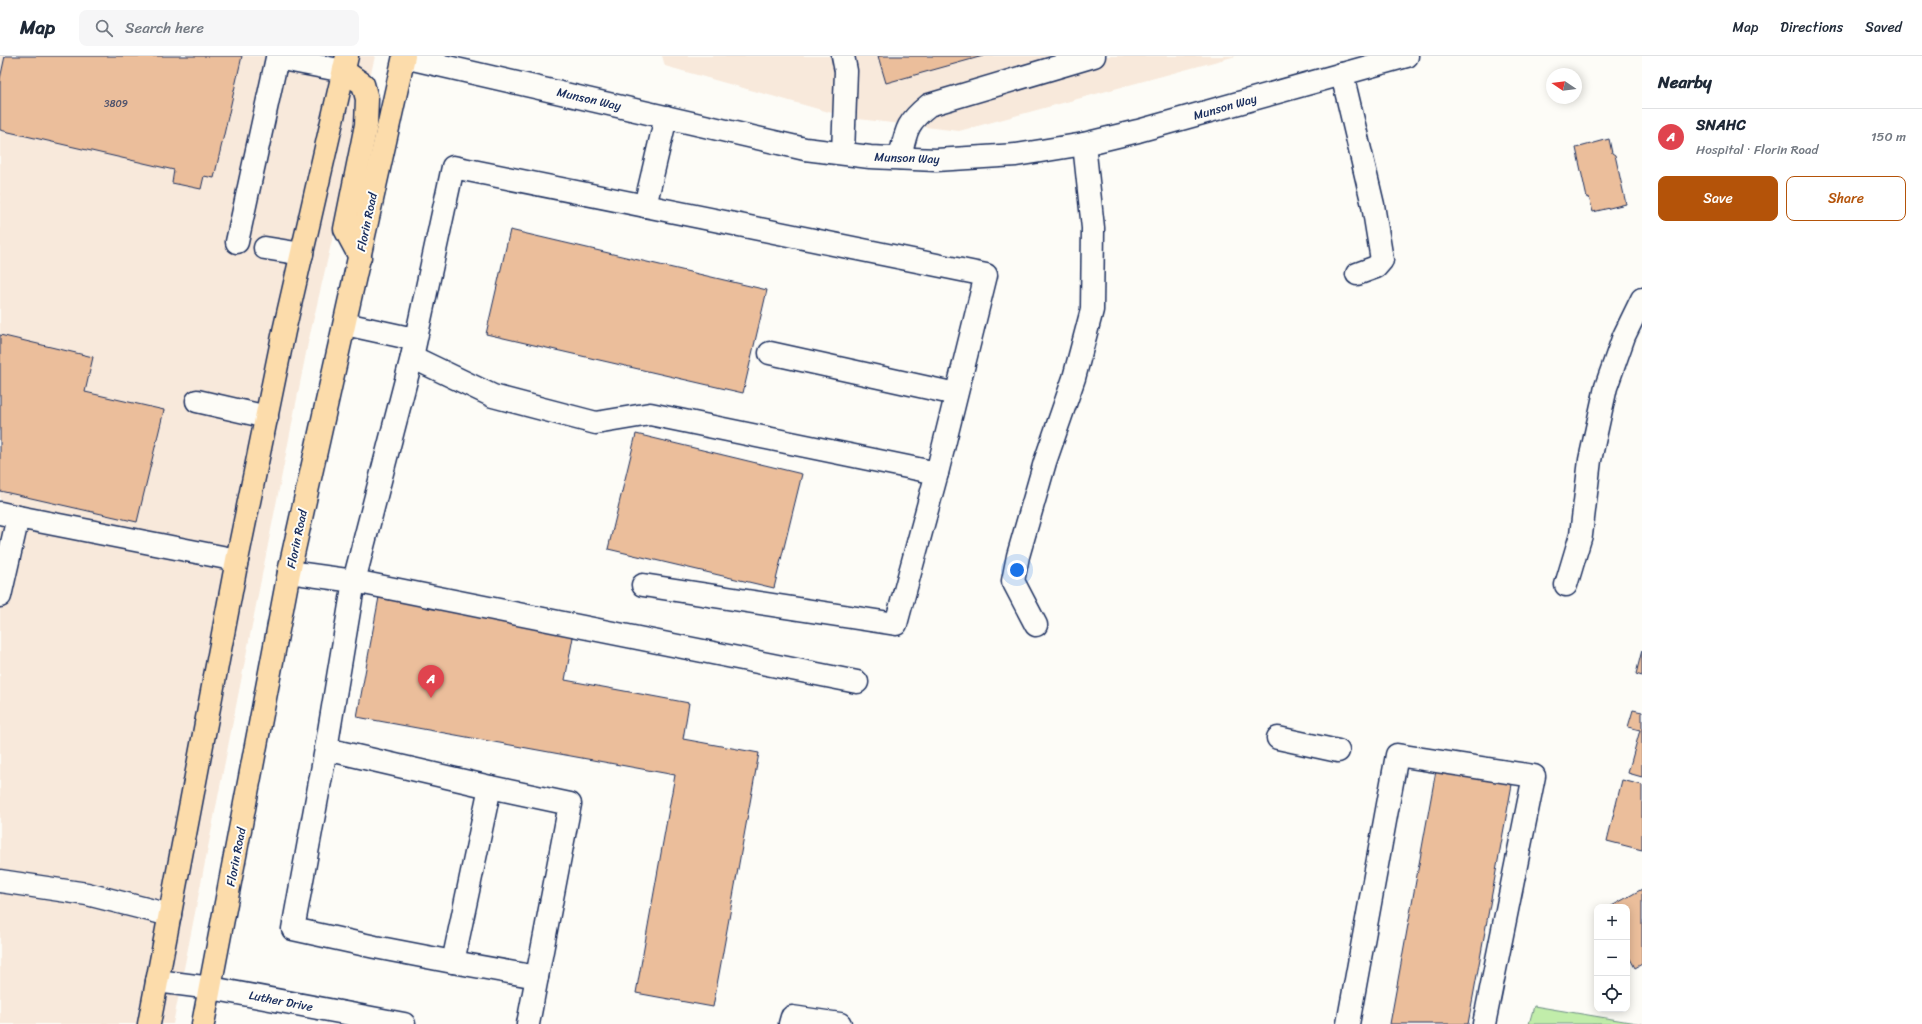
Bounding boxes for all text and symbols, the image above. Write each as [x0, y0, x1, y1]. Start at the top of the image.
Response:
search box [79, 10, 359, 46]
text: Map [20, 11, 55, 44]
text: Search here [125, 15, 204, 41]
text: Map [1732, 15, 1758, 40]
text: Directions [1780, 15, 1843, 40]
text: Saved [1865, 15, 1902, 40]
icon: search [93, 17, 115, 39]
text: Nearby [1658, 67, 1712, 97]
north arrow [1546, 68, 1582, 104]
street label: Munson Way [555, 81, 624, 117]
street label: Munson Way [1191, 87, 1260, 127]
house number: 3809 [104, 95, 128, 113]
text: SNAHC [1696, 112, 1746, 138]
text: A [1667, 125, 1675, 148]
text: 150 m [1871, 125, 1906, 148]
text: Hospital · Florin Road [1696, 138, 1818, 161]
street label: Munson Way [874, 146, 941, 170]
button: Save [1658, 176, 1778, 221]
button: Share [1786, 176, 1906, 221]
street label: Florin Road [350, 189, 384, 253]
street label: Florin Road [280, 506, 314, 570]
your location [1007, 560, 1027, 580]
pin: A [418, 665, 444, 698]
street label: Florin Road [220, 824, 253, 888]
map controls [1594, 904, 1630, 1012]
button: + [1594, 904, 1630, 940]
button: − [1594, 940, 1630, 976]
button: locate [1594, 976, 1630, 1012]
street label: Luther Drive [247, 984, 315, 1018]

